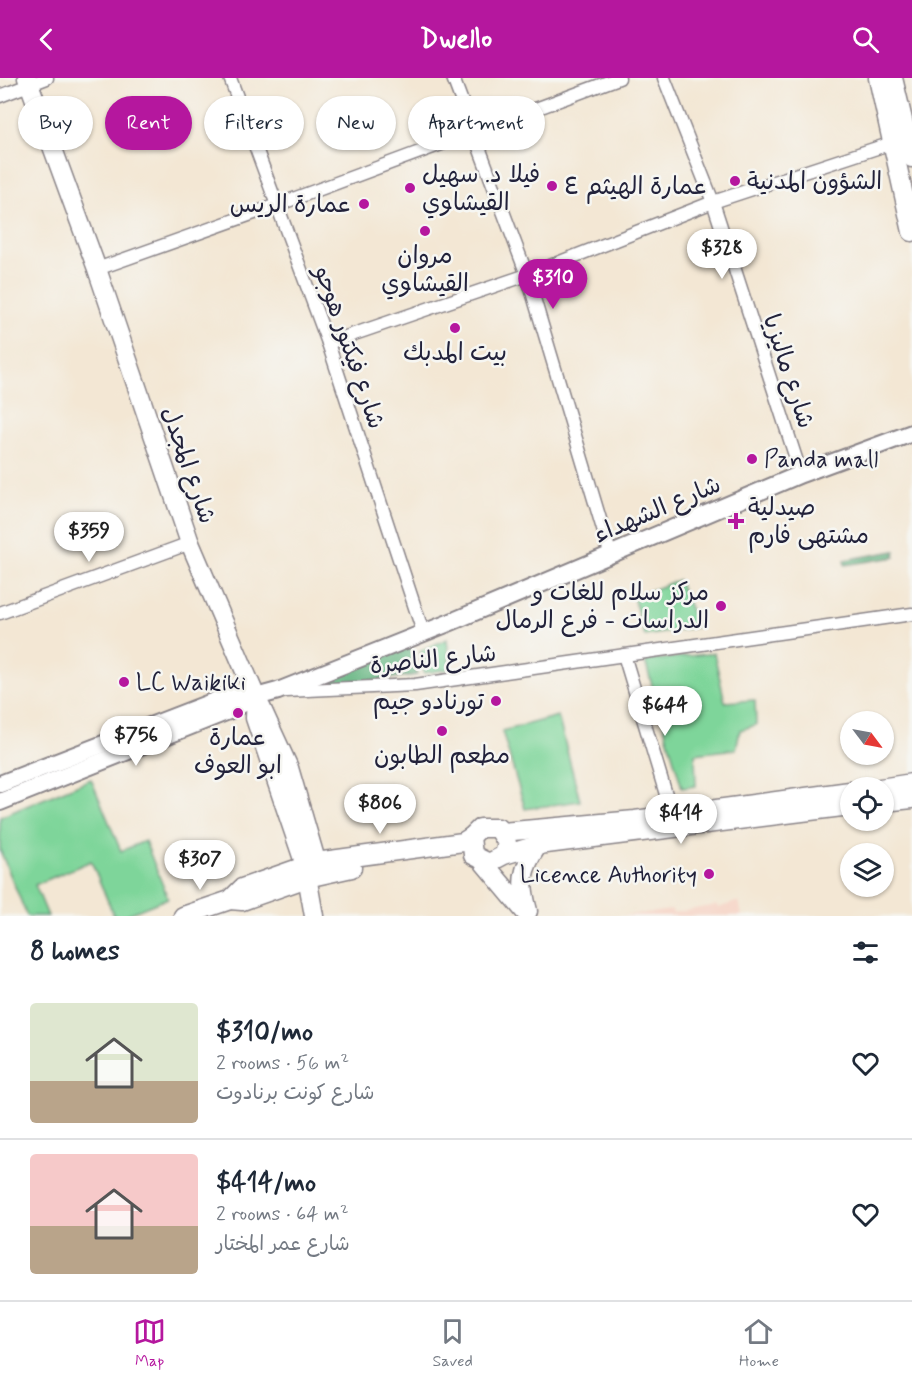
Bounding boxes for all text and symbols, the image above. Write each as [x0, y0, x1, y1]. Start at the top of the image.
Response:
text: Dwello [420, 22, 492, 57]
icon: back [30, 23, 63, 56]
icon: search [849, 23, 882, 56]
chip: Buy [18, 96, 93, 150]
chip: Rent [105, 96, 192, 150]
chip: Filters [204, 96, 304, 150]
chip: New [316, 96, 396, 150]
chip: Apartment [408, 96, 545, 150]
place label: فيلا د. سهيل القيشاوي [422, 160, 540, 219]
place label: الشؤون المدنية [747, 167, 882, 198]
place label: عمارة الهيثم ٤ [564, 172, 708, 204]
marker: الشؤون المدنية [728, 174, 742, 188]
marker: عمارة الهيثم ٤ [545, 179, 559, 193]
marker: فيلا د. سهيل القيشاوي [403, 181, 417, 195]
place label: عمارة الريس [230, 190, 352, 221]
marker: عمارة الريس [357, 197, 371, 211]
marker: مروان القيشاوي [418, 224, 432, 238]
pin: $328 [686, 229, 758, 280]
text: $328 [701, 235, 743, 262]
place label: مروان القيشاوي [381, 241, 469, 300]
pin: $310 [517, 259, 589, 310]
street label: شارع فيكتور هوجو [306, 261, 391, 433]
text: $310 [532, 265, 574, 292]
street label: شارع ماليزيا [755, 310, 821, 432]
marker: بيت المدبك [448, 321, 462, 335]
place label: بيت المدبك [403, 338, 507, 369]
street label: شارع المجدل [153, 403, 222, 528]
place label: Panda mall [764, 445, 878, 476]
marker: Panda mall [745, 452, 759, 466]
street label: شارع الشهداء [589, 470, 726, 551]
place label: صيدلية مشتهى فارم [748, 493, 869, 553]
pin: $359 [53, 512, 125, 563]
marker: صيدلية مشتهى فارم [729, 514, 743, 528]
text: $359 [68, 518, 110, 545]
place label: مركز سلام للغات و الدراسات - فرع الرمال [495, 578, 709, 637]
marker: مركز سلام للغات و الدراسات - فرع الرمال [714, 599, 728, 613]
street label: شارع الناصرة [368, 638, 498, 683]
place label: LC Waikiki [136, 668, 246, 699]
marker: LC Waikiki [117, 675, 131, 689]
pin: $644 [629, 686, 701, 737]
place label: تورنادو جيم [373, 687, 485, 719]
text: $644 [642, 692, 688, 719]
marker: تورنادو جيم [489, 694, 503, 708]
marker: عمارة ابو العوف [231, 706, 245, 720]
north arrow [840, 711, 894, 765]
map controls [840, 711, 894, 897]
pin: $756 [100, 716, 172, 767]
text: $756 [114, 722, 158, 749]
place label: عمارة ابو العوف [194, 723, 282, 782]
marker: مطعم الطابون [435, 724, 449, 738]
place label: مطعم الطابون [374, 741, 510, 773]
button: locate [840, 777, 894, 831]
pin: $806 [344, 784, 416, 835]
text: $806 [358, 790, 402, 817]
pin: $414 [645, 794, 717, 845]
text: $414 [659, 800, 703, 827]
pin: $307 [164, 840, 236, 891]
button: layers [840, 843, 894, 897]
text: $307 [178, 846, 222, 873]
place label: Licence Authority [520, 860, 697, 891]
marker: Licence Authority [702, 867, 716, 881]
text: 8 homes [30, 935, 120, 969]
icon: filters [849, 936, 882, 969]
text: $310/mo [216, 1016, 313, 1050]
icon: home [78, 1027, 150, 1099]
icon: heart [849, 1047, 882, 1080]
text: 2 rooms · 56 m² [216, 1050, 349, 1077]
text: شارع كونت برنادوت [216, 1080, 374, 1107]
text: $414/mo [216, 1167, 316, 1201]
icon: home [78, 1178, 150, 1250]
icon: heart [849, 1198, 882, 1231]
text: 2 rooms · 64 m² [216, 1201, 349, 1228]
text: شارع عمر المختار [216, 1231, 350, 1258]
tab: Map [133, 1315, 166, 1372]
tab: Saved [432, 1315, 473, 1372]
tab: Home [739, 1315, 779, 1372]

